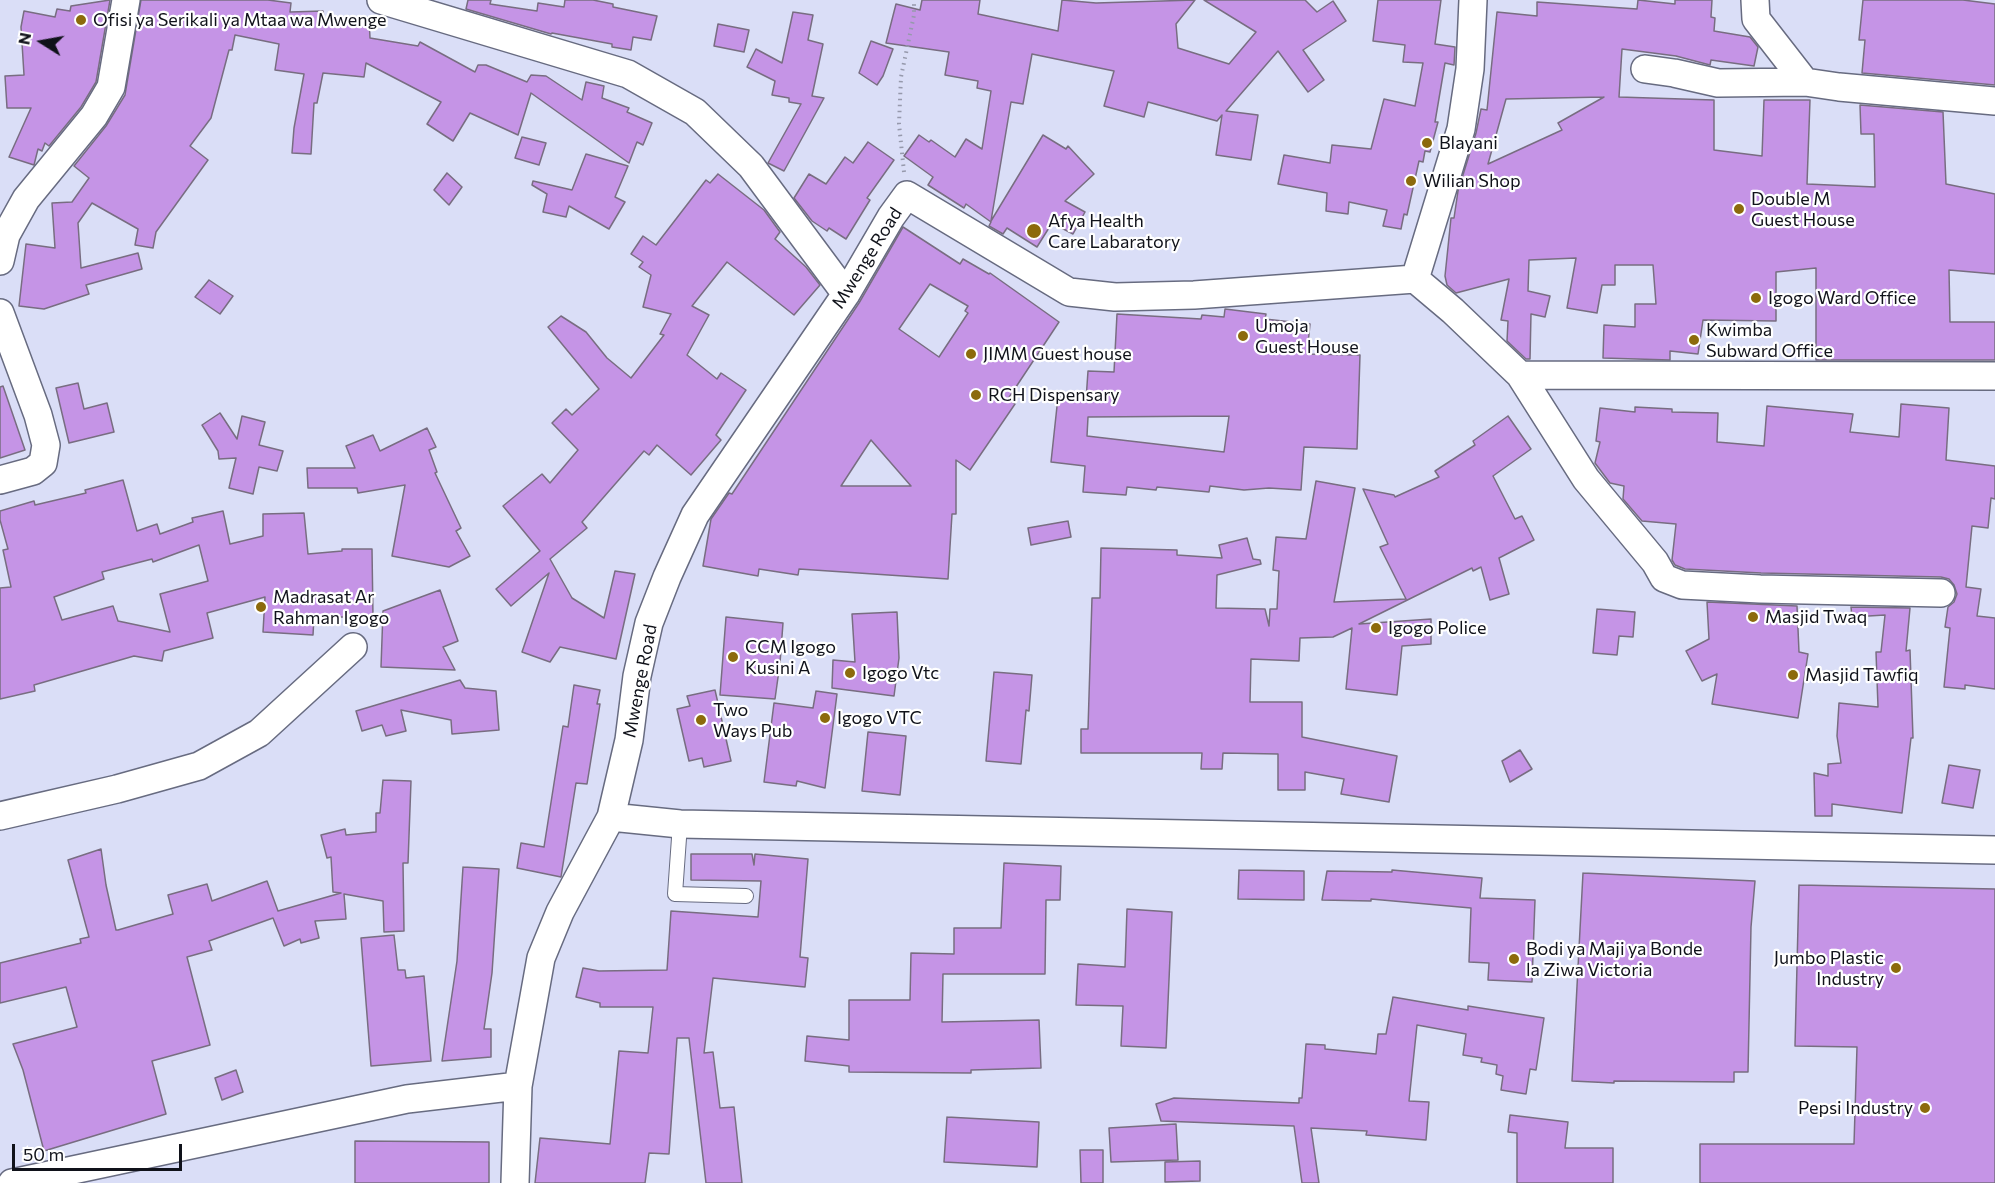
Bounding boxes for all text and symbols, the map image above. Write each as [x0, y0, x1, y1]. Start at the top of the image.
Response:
place label: Ofisi ya Serikali ya Mtaa wa Mwenge [93, 9, 387, 31]
north arrow [12, 12, 72, 72]
marker: Ofisi ya Serikali ya Mtaa wa Mwenge [74, 13, 88, 27]
text: N [13, 31, 34, 46]
place label: Blayani [1439, 132, 1498, 154]
marker: Blayani [1420, 136, 1434, 150]
place label: Wilian Shop [1423, 170, 1521, 192]
marker: Wilian Shop [1404, 174, 1418, 188]
place label: Double M Guest House [1751, 188, 1855, 230]
marker: Double M Guest House [1732, 202, 1746, 216]
street label: Mwenge Road [827, 203, 907, 313]
place label: Afya Health Care Labaratory [1048, 210, 1180, 252]
marker: Afya Health Care Labaratory [1025, 222, 1043, 240]
place label: Igogo Ward Office [1768, 287, 1916, 309]
marker: Igogo Ward Office [1749, 291, 1763, 305]
place label: Umoja Guest House [1255, 315, 1359, 358]
place label: Kwimba Subward Office [1706, 319, 1833, 362]
marker: Umoja Guest House [1236, 329, 1250, 343]
marker: Kwimba Subward Office [1687, 333, 1701, 347]
place label: JIMM Guest house [983, 343, 1132, 365]
marker: JIMM Guest house [964, 347, 978, 361]
place label: RCH Dispensary [988, 384, 1120, 406]
marker: RCH Dispensary [969, 388, 983, 402]
place label: Madrasat Ar Rahman Igogo [273, 586, 389, 628]
marker: Madrasat Ar Rahman Igogo [254, 600, 268, 614]
place label: Masjid Twaq [1765, 606, 1867, 628]
marker: Masjid Twaq [1746, 610, 1760, 624]
place label: Igogo Police [1388, 617, 1486, 639]
marker: Igogo Police [1369, 621, 1383, 635]
street label: Mwenge Road [618, 622, 662, 740]
place label: CCM Igogo Kusini A [745, 636, 836, 678]
marker: CCM Igogo Kusini A [726, 650, 740, 664]
place label: Igogo Vtc [862, 662, 939, 684]
place label: Masjid Tawfiq [1805, 664, 1919, 686]
marker: Igogo Vtc [843, 666, 857, 680]
marker: Masjid Tawfiq [1786, 668, 1800, 682]
place label: Two Ways Pub [713, 699, 792, 742]
place label: Igogo VTC [837, 707, 922, 729]
marker: Igogo VTC [818, 711, 832, 725]
marker: Two Ways Pub [694, 713, 708, 727]
place label: Bodi ya Maji ya Bonde la Ziwa Victoria [1526, 938, 1703, 980]
place label: Jumbo Plastic Industry [1774, 947, 1884, 990]
marker: Bodi ya Maji ya Bonde la Ziwa Victoria [1507, 952, 1521, 966]
marker: Jumbo Plastic Industry [1889, 961, 1903, 975]
place label: Pepsi Industry [1798, 1097, 1913, 1119]
marker: Pepsi Industry [1918, 1101, 1932, 1115]
scale bar [15, 1132, 184, 1170]
text: 50 m [23, 1143, 64, 1165]

